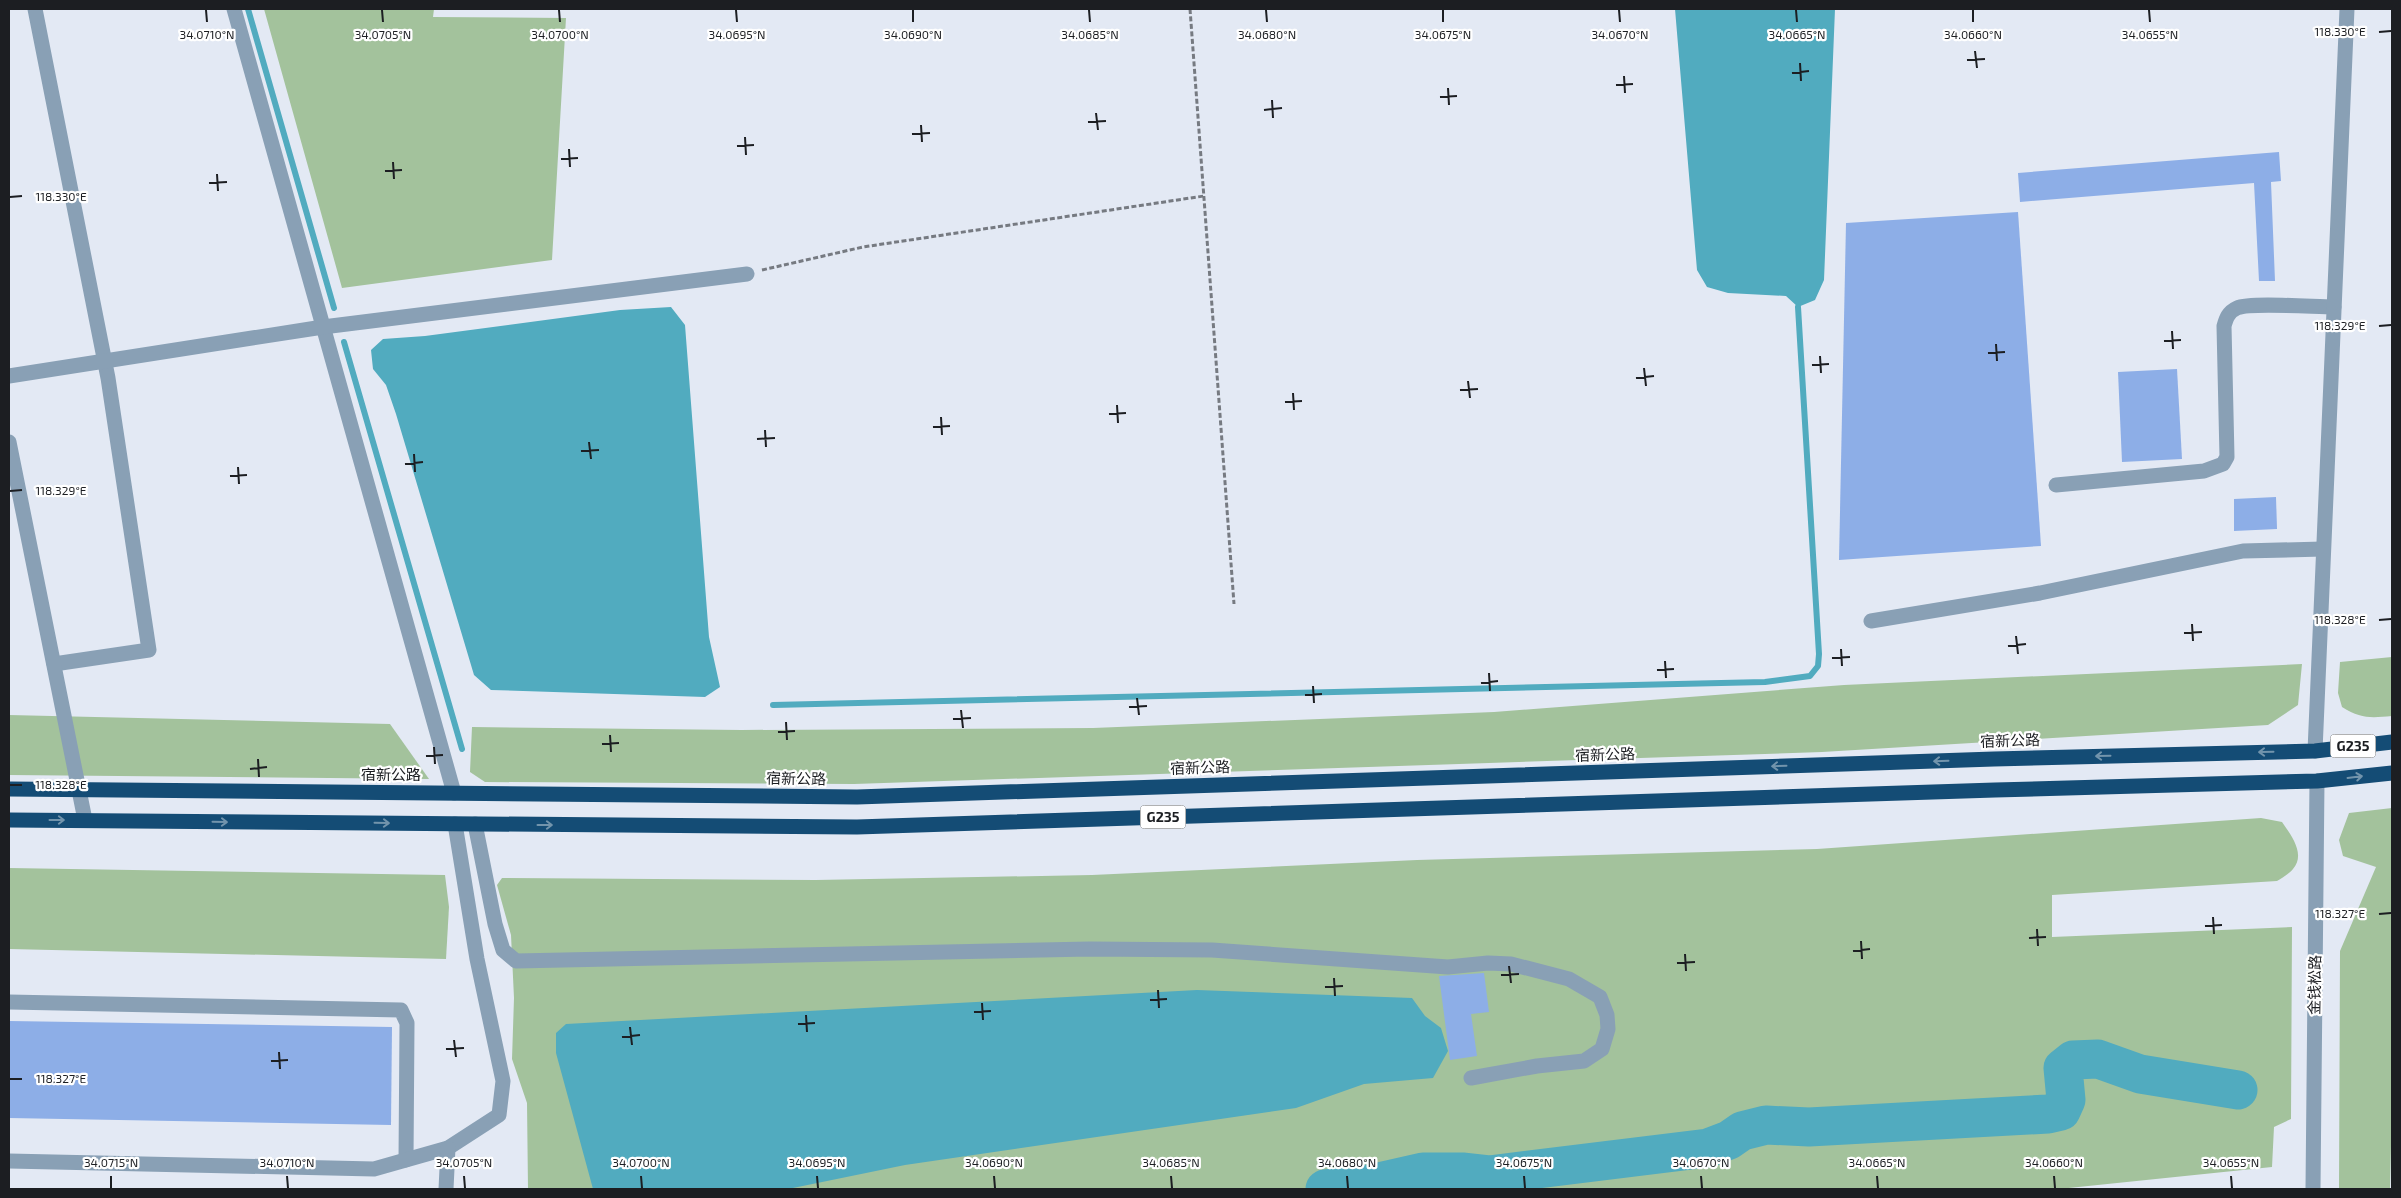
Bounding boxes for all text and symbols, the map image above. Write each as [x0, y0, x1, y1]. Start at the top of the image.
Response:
text: 118.330°E [2314, 24, 2366, 38]
text: 34.0710°N [179, 27, 235, 41]
text: 34.0705°N [355, 27, 411, 41]
text: 34.0700°N [531, 27, 589, 41]
text: 34.0695°N [708, 27, 766, 41]
text: 34.0690°N [884, 27, 942, 41]
text: 34.0685°N [1061, 27, 1119, 41]
text: 34.0680°N [1238, 27, 1296, 41]
text: 34.0675°N [1415, 27, 1471, 41]
text: 34.0670°N [1591, 27, 1649, 41]
text: 34.0665°N [1768, 27, 1826, 41]
text: 34.0660°N [1944, 27, 2002, 41]
text: 34.0655°N [2122, 27, 2178, 41]
text: 118.330°E [35, 189, 87, 203]
text: 118.329°E [2315, 318, 2366, 332]
text: 118.329°E [36, 483, 87, 497]
text: 118.328°E [2314, 612, 2366, 626]
street label: 宿新公路 [1980, 730, 2040, 750]
road number: G235 [2330, 734, 2376, 758]
street label: 宿新公路 [1575, 744, 1635, 764]
one-way arrow [2258, 747, 2274, 757]
one-way arrow [2096, 752, 2112, 761]
one-way arrow [1933, 756, 1950, 766]
street label: 宿新公路 [1170, 757, 1230, 777]
one-way arrow [1771, 762, 1787, 771]
street label: 宿新公路 [361, 765, 421, 783]
street label: 宿新公路 [766, 768, 826, 788]
one-way arrow [2346, 772, 2362, 782]
text: 118.328°E [35, 777, 87, 791]
road number: G235 [1140, 806, 1186, 829]
one-way arrow [49, 815, 65, 825]
one-way arrow [212, 817, 228, 827]
one-way arrow [374, 818, 390, 828]
one-way arrow [536, 820, 553, 830]
text: 118.327°E [2315, 906, 2365, 920]
street label: 金钱松路 [2304, 955, 2324, 1015]
text: 118.327°E [36, 1071, 86, 1085]
text: 34.0715°N [84, 1155, 138, 1169]
text: 34.0710°N [259, 1155, 315, 1169]
text: 34.0705°N [436, 1155, 492, 1169]
text: 34.0700°N [612, 1155, 670, 1169]
text: 34.0695°N [788, 1155, 846, 1169]
text: 34.0690°N [965, 1155, 1023, 1169]
text: 34.0685°N [1142, 1155, 1200, 1169]
text: 34.0680°N [1318, 1155, 1376, 1169]
text: 34.0675°N [1496, 1155, 1552, 1169]
text: 34.0670°N [1672, 1155, 1730, 1169]
text: 34.0665°N [1848, 1155, 1906, 1169]
text: 34.0660°N [2025, 1155, 2083, 1169]
text: 34.0655°N [2203, 1155, 2259, 1169]

